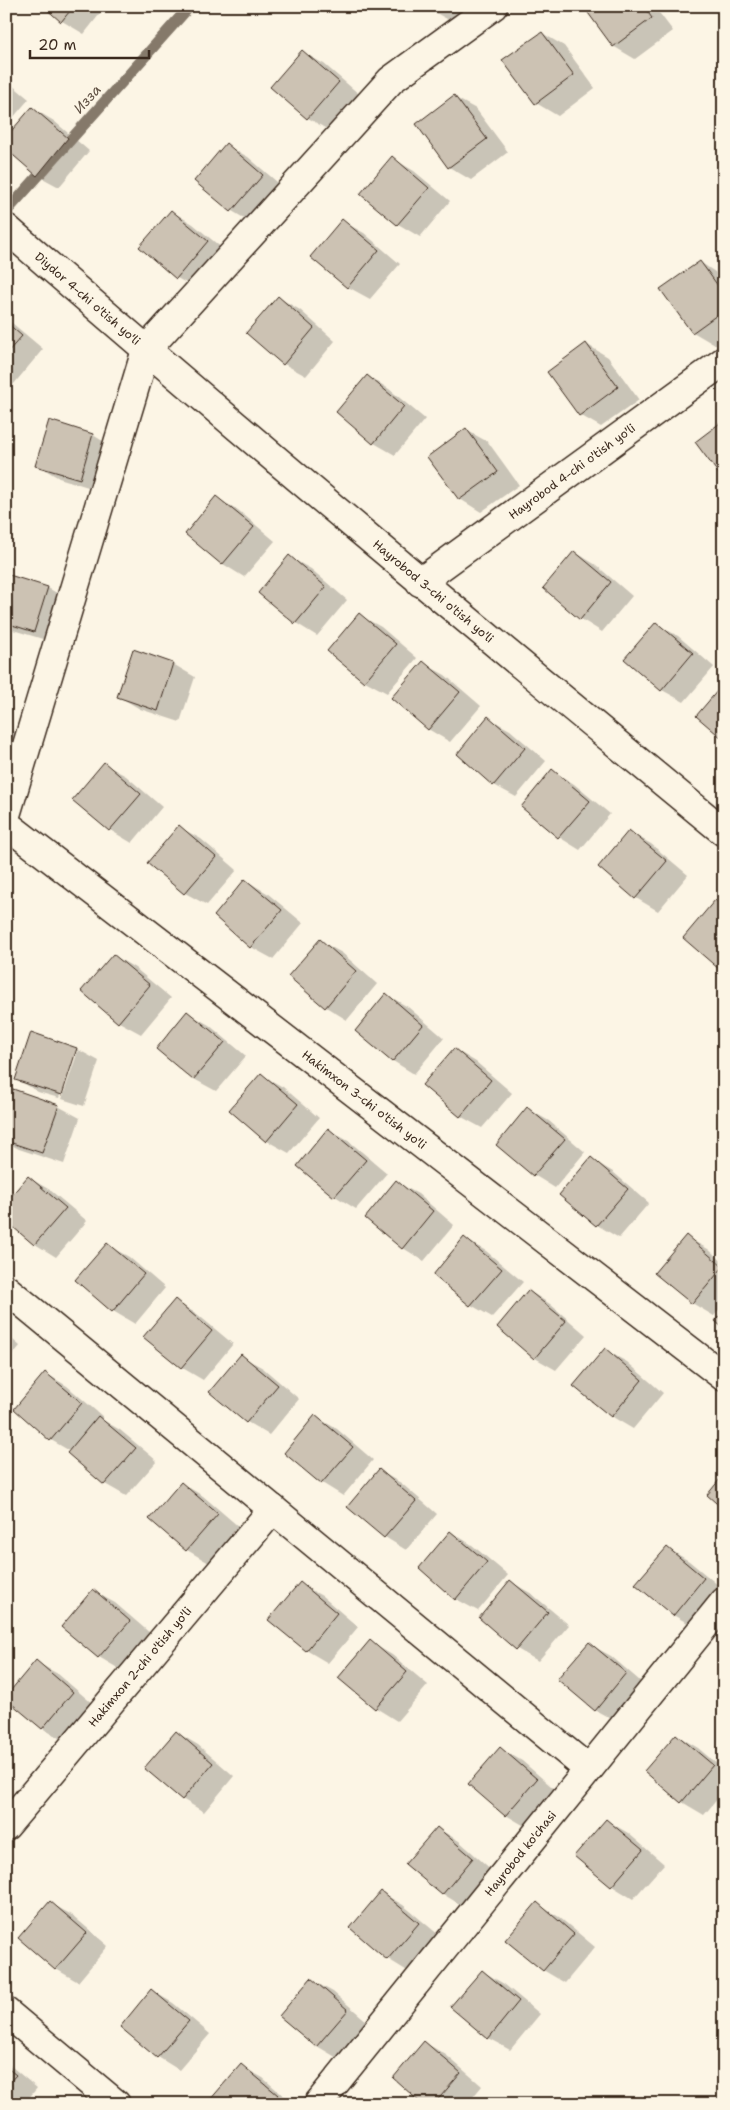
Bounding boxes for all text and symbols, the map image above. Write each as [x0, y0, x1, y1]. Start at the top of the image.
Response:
scale bar [30, 28, 149, 60]
text: 20 m [38, 35, 77, 55]
water label: Изза [69, 81, 105, 117]
street label: Diydor 4-chi o'tish yo'li [31, 249, 144, 349]
street label: Hayrobod 4-chi o'tish yo'li [505, 420, 639, 523]
street label: Hayrobod 3-chi o'tish yo'li [369, 536, 497, 647]
street label: Hakimxon 3-chi o'tish yo'li [299, 1047, 430, 1153]
street label: Hakimxon 2-chi o'tish yo'li [85, 1603, 195, 1730]
street label: Hayrobod ko'chasi [481, 1807, 560, 1900]

